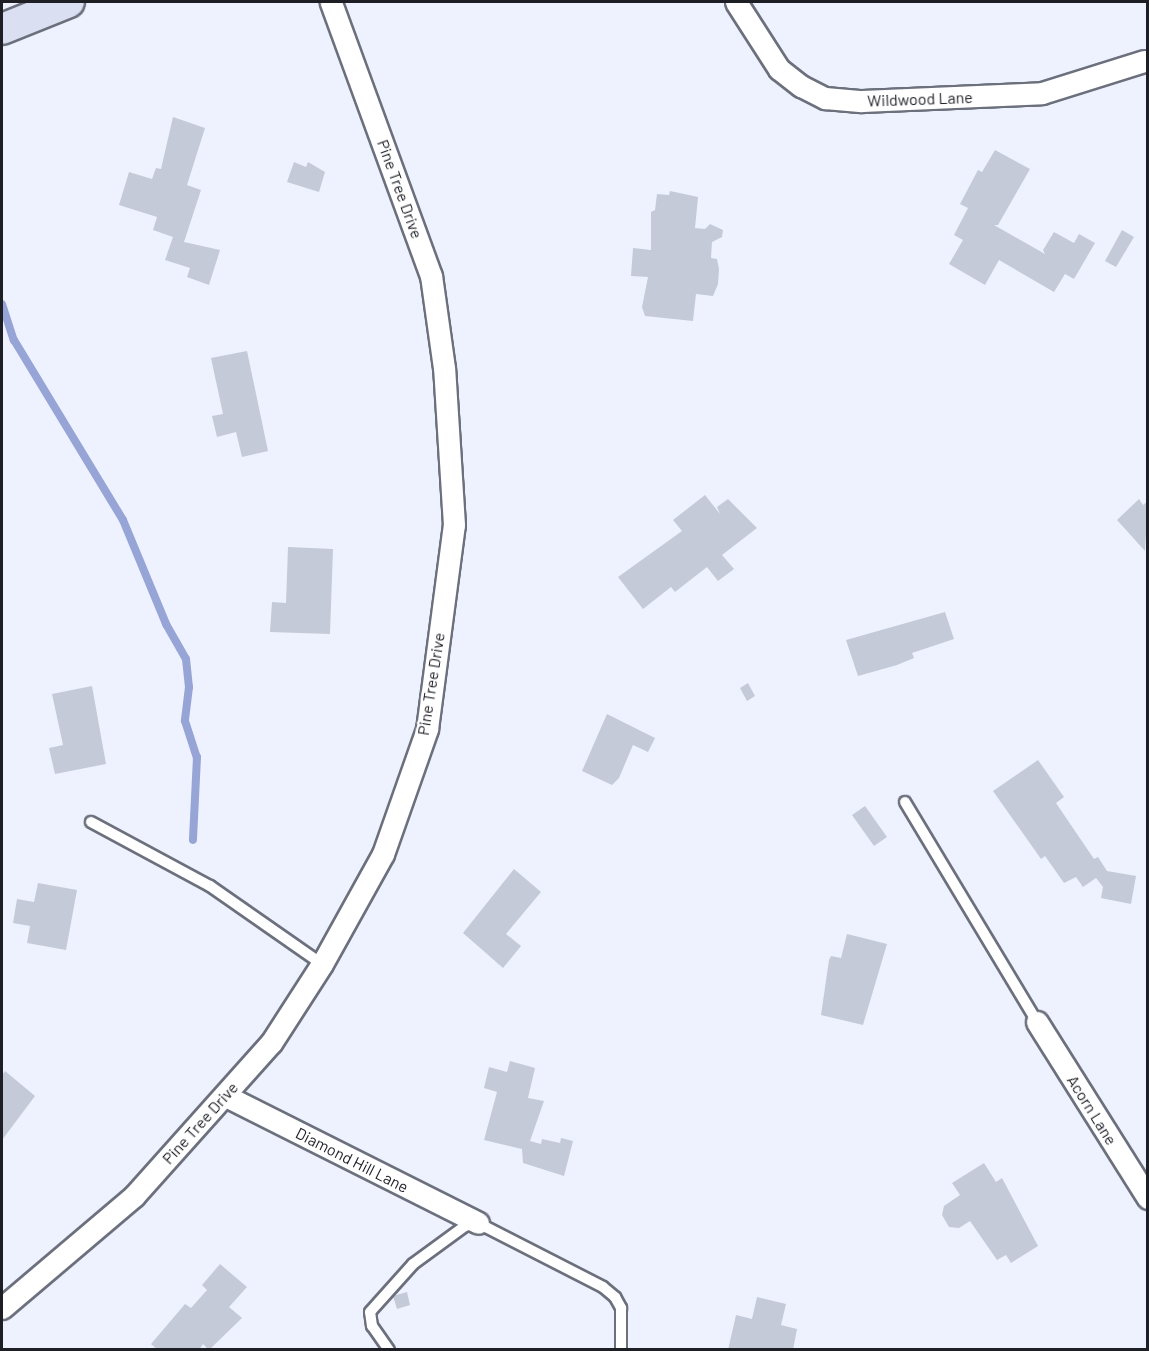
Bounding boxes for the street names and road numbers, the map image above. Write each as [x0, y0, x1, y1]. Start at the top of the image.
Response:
street label: Wildwood Lane [867, 88, 973, 110]
street label: Pine Tree Drive [373, 137, 427, 241]
street label: Pine Tree Drive [413, 631, 449, 737]
street label: Acorn Lane [1063, 1072, 1121, 1148]
street label: Pine Tree Drive [158, 1078, 242, 1168]
street label: Diamond Hill Lane [292, 1123, 412, 1197]

